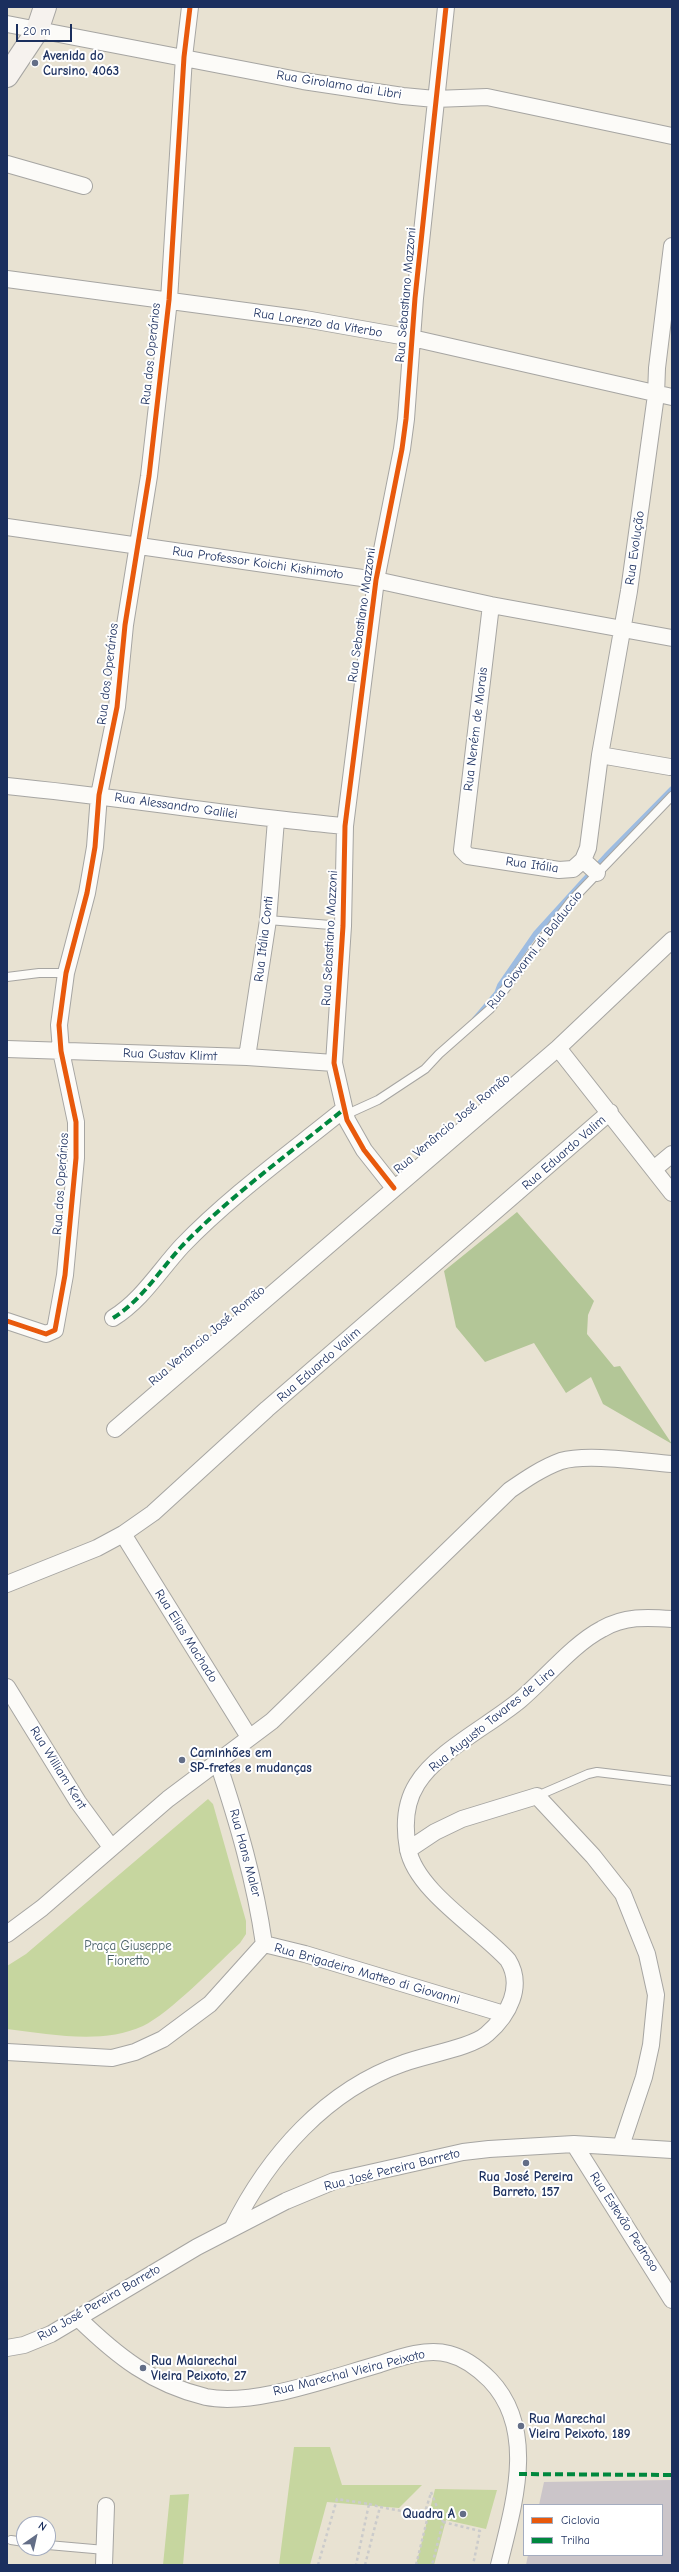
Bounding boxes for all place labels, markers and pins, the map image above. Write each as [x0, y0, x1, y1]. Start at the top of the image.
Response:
place label: Avenida do Cursino, 4063 [43, 48, 119, 79]
marker: Avenida do Cursino, 4063 [30, 58, 40, 68]
place label: Caminhões em SP-fretes e mudanças [190, 1745, 312, 1776]
marker: Caminhões em SP-fretes e mudanças [177, 1755, 187, 1765]
marker: Rua José Pereira Barreto, 157 [521, 2158, 531, 2168]
place label: Rua José Pereira Barreto, 157 [479, 2169, 573, 2200]
place label: Rua Malarechal Vieira Peixoto, 27 [151, 2353, 246, 2384]
marker: Rua Malarechal Vieira Peixoto, 27 [138, 2363, 148, 2373]
place label: Rua Marechal Vieira Peixoto, 189 [529, 2411, 631, 2442]
marker: Rua Marechal Vieira Peixoto, 189 [516, 2421, 526, 2431]
place label: Quadra A [403, 2506, 455, 2522]
marker: Quadra A [458, 2509, 468, 2519]

